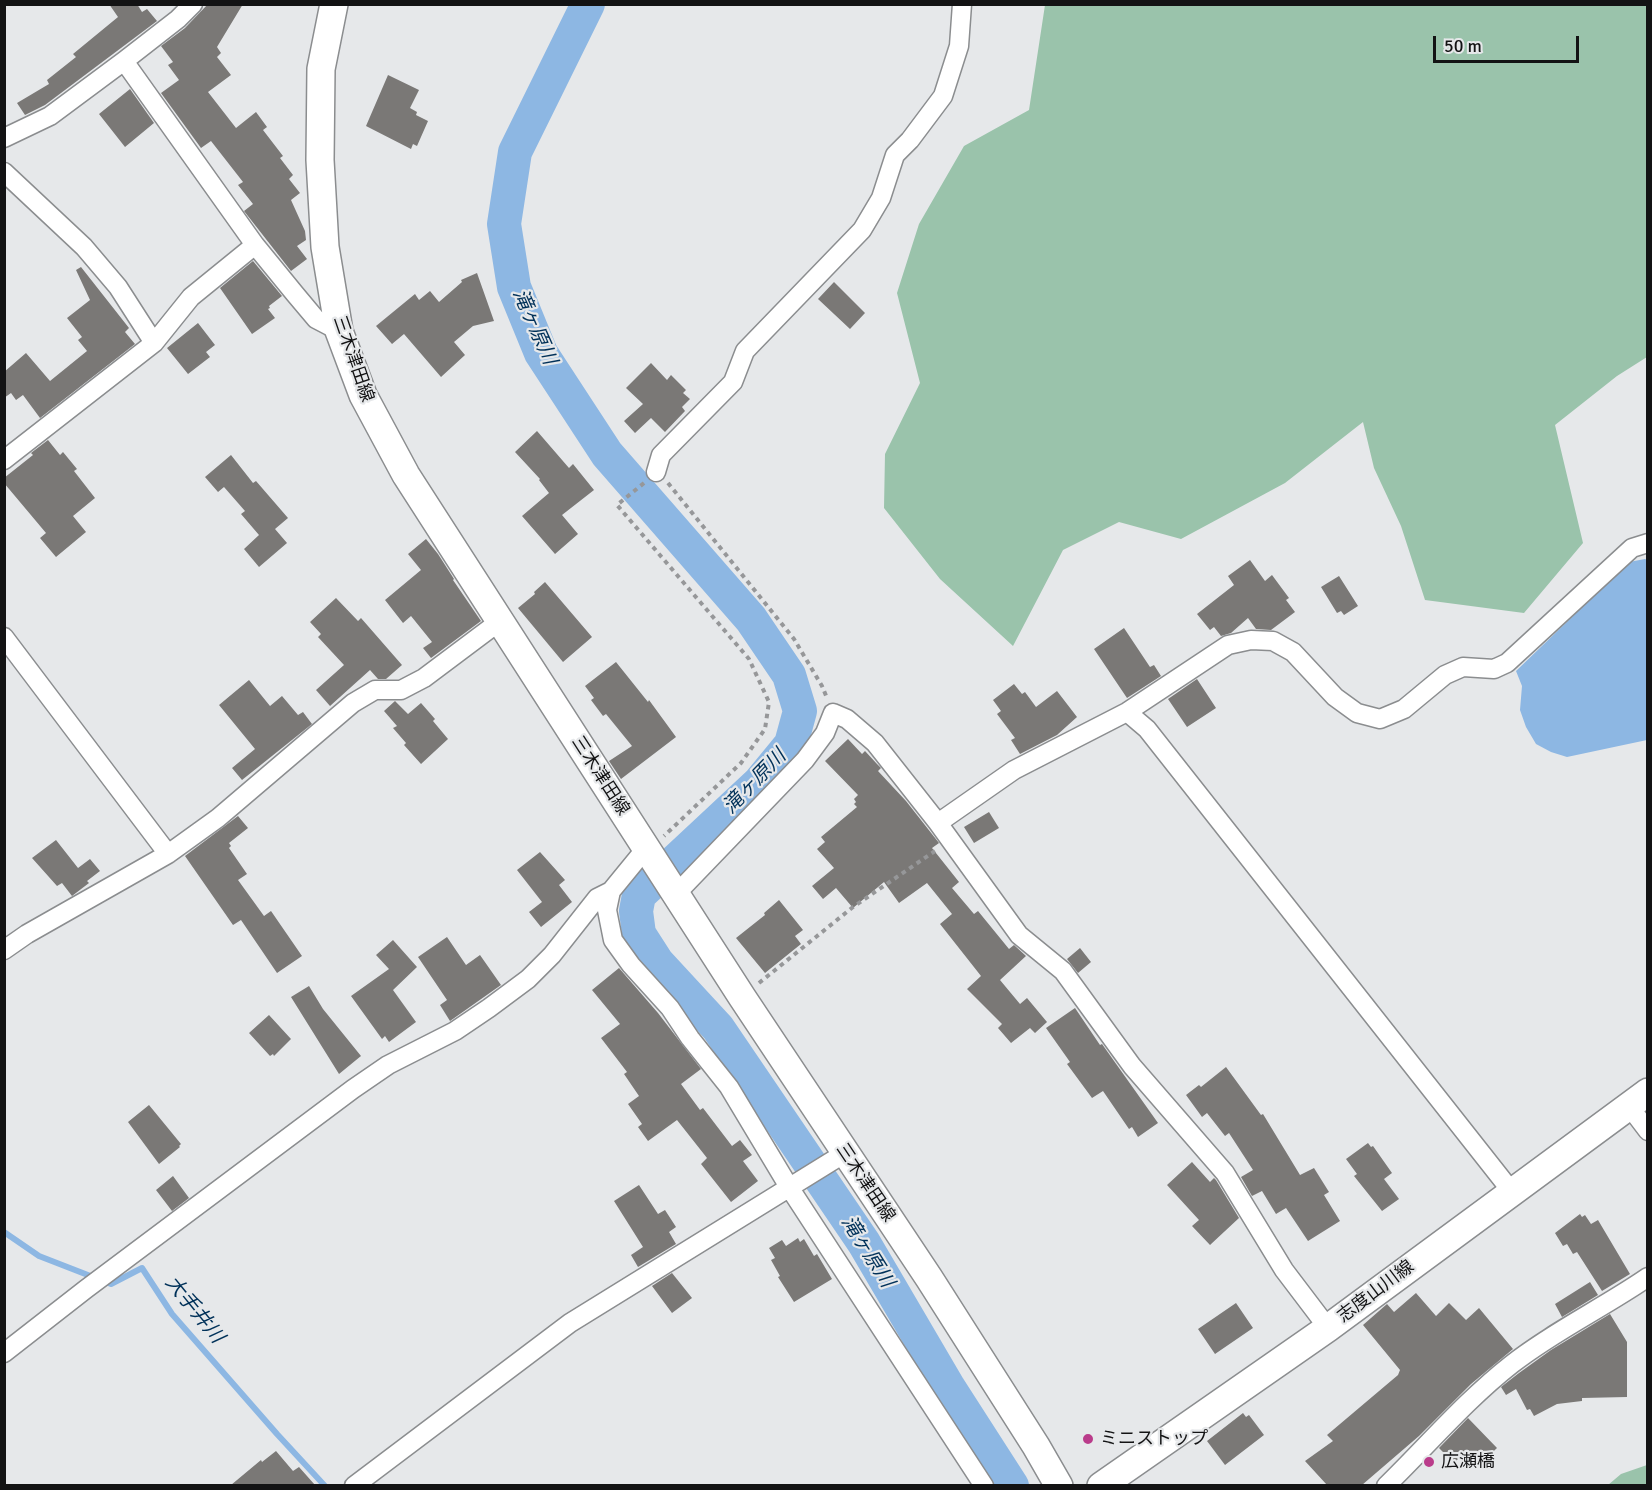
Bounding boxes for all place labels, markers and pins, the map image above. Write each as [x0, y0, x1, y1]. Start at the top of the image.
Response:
place label: ミニストップ [1100, 1428, 1208, 1450]
marker: ミニストップ [1081, 1432, 1095, 1446]
place label: 広瀬橋 [1441, 1451, 1495, 1473]
marker: 広瀬橋 [1422, 1455, 1436, 1469]

